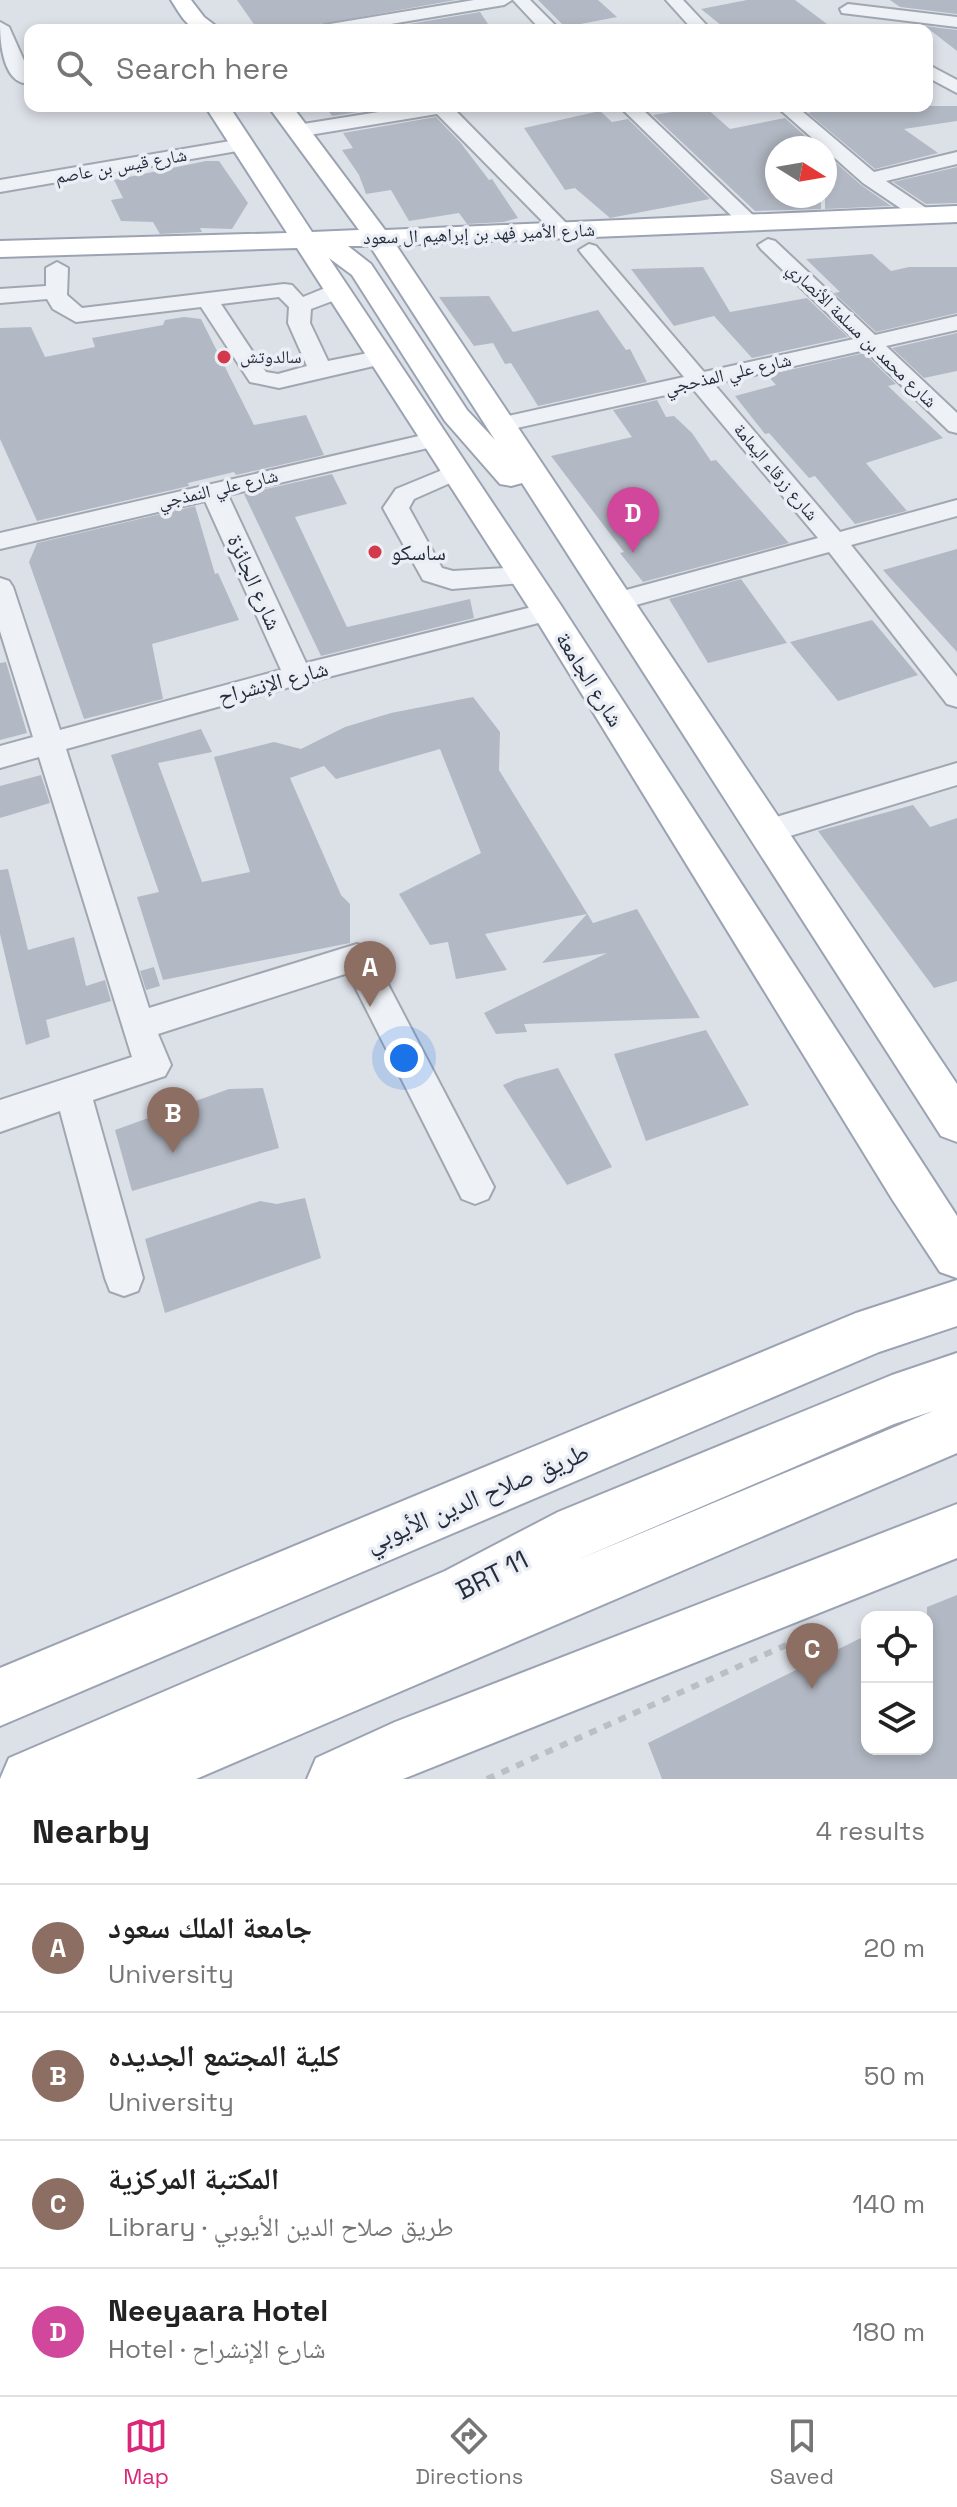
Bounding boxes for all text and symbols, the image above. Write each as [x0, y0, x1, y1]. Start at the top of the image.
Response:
search box [24, 24, 933, 112]
icon: search [52, 46, 96, 90]
text: Search here [116, 49, 289, 88]
north arrow [765, 136, 837, 208]
street label: شارع قيس بن عاصم [53, 143, 189, 189]
street label: شارع الأمير فهد بن إبراهيم ال سعود [363, 218, 595, 250]
street label: شارع محمد بن مسلمة الأنصاري [780, 257, 942, 415]
place label: سالدوتش [240, 345, 302, 368]
marker: سالدوتش [215, 348, 233, 366]
street label: شارع علي المذحجي [662, 348, 794, 403]
street label: شارع زرقاء اليمامة [729, 418, 824, 525]
street label: شارع علي النمذجي [156, 464, 281, 517]
pin: D [607, 487, 659, 553]
street label: شارع الجائزة [222, 530, 288, 634]
place label: ساسكو [391, 538, 446, 566]
marker: ساسكو [366, 543, 384, 561]
street label: شارع الجامعة [550, 626, 630, 732]
street label: شارع الإنشراح [215, 654, 331, 710]
pin: A [344, 941, 396, 1007]
your location [384, 1038, 424, 1078]
pin: B [147, 1087, 199, 1153]
street label: طريق صلاح الدين الأيوبي [360, 1434, 596, 1563]
street label: BRT 11 [450, 1543, 534, 1607]
map controls [861, 1611, 933, 1755]
button: locate [861, 1611, 933, 1683]
pin: C [786, 1623, 838, 1689]
button: layers [861, 1683, 933, 1755]
text: Nearby [32, 1810, 150, 1853]
text: 4 results [816, 1814, 925, 1848]
text: جامعة الملك سعود [108, 1908, 312, 1947]
text: A [50, 1931, 66, 1965]
text: 20 m [864, 1931, 925, 1965]
text: University [108, 1957, 234, 1991]
text: كلية المجتمع الجديده [108, 2036, 340, 2075]
text: B [49, 2059, 67, 2093]
text: 50 m [864, 2059, 925, 2093]
text: University [108, 2085, 234, 2119]
text: المكتبة المركزية [108, 2159, 279, 2198]
text: C [50, 2187, 66, 2221]
text: 140 m [852, 2187, 925, 2221]
text: Library · طريق صلاح الدين الأيوبي [108, 2210, 454, 2244]
text: Neeyaara Hotel [108, 2291, 328, 2330]
text: D [49, 2315, 67, 2349]
text: 180 m [852, 2315, 925, 2349]
text: Hotel · شارع الإنشراح [108, 2332, 326, 2366]
tab: Map [123, 2414, 169, 2490]
tab: Directions [415, 2414, 523, 2490]
tab: Saved [770, 2414, 834, 2490]

